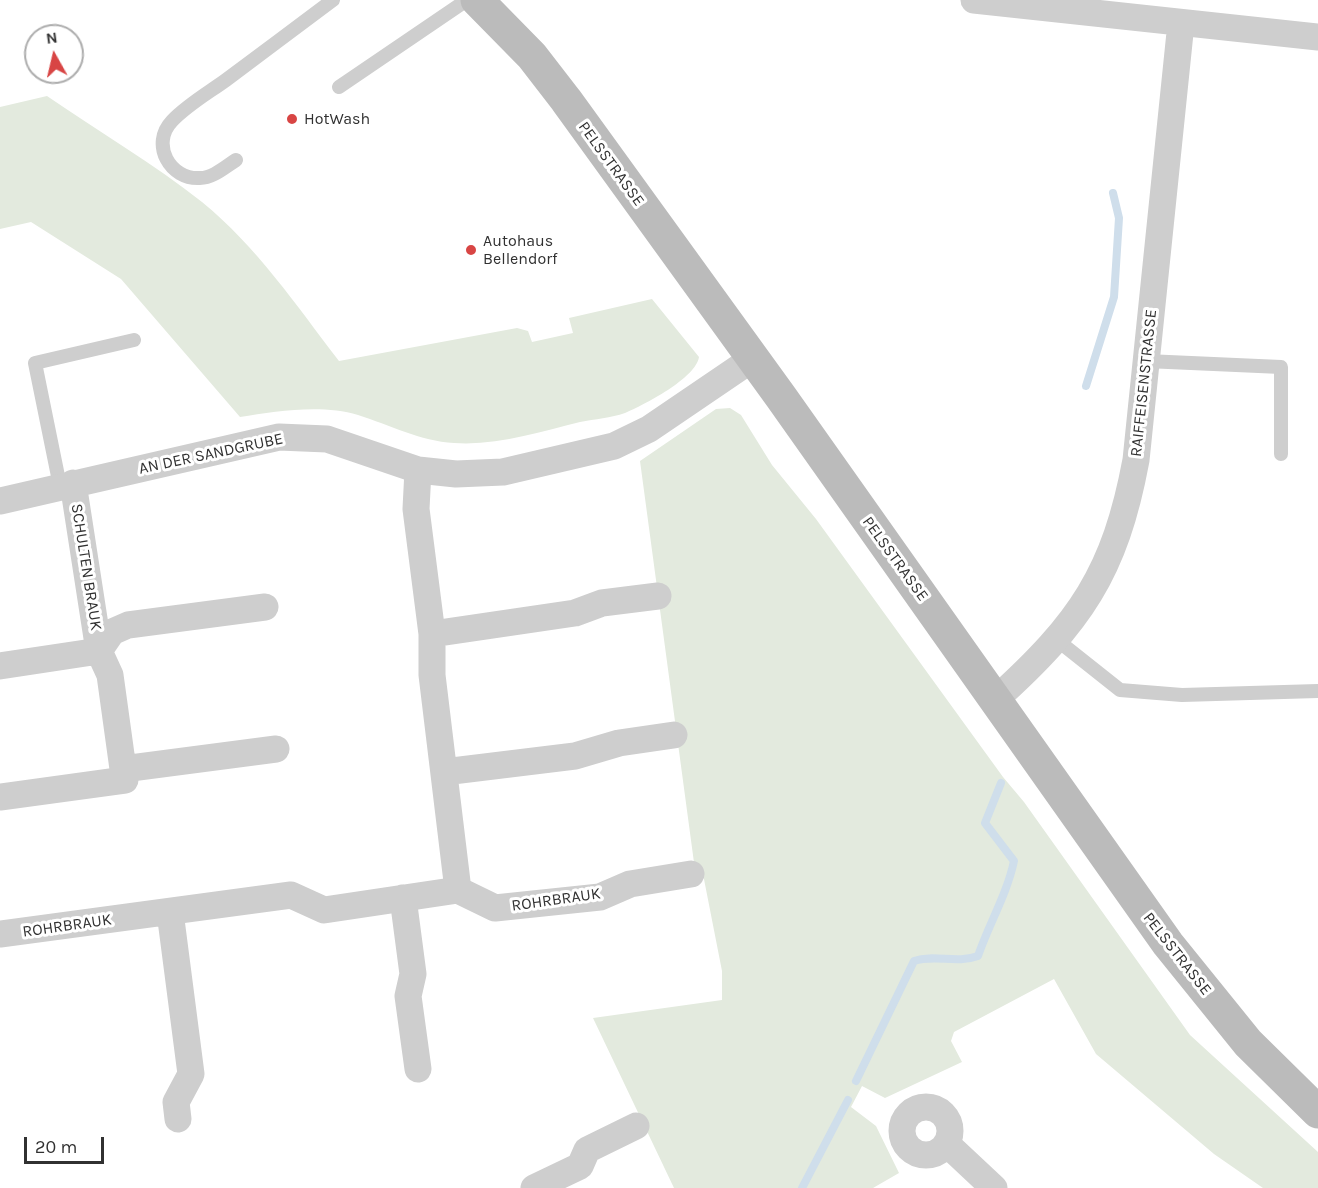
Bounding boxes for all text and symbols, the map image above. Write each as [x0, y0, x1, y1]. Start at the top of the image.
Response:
north arrow [24, 24, 84, 84]
text: N [45, 27, 59, 48]
place label: HotWash [304, 109, 370, 129]
marker: HotWash [285, 112, 299, 126]
street label: PELSSTRASSE [574, 118, 648, 210]
place label: Autohaus Bellendorf [483, 231, 557, 269]
marker: Autohaus Bellendorf [464, 243, 478, 257]
street label: RAIFFEISENSTRASSE [1127, 308, 1161, 458]
street label: AN DER SANDGRUBE [137, 429, 285, 479]
street label: SCHULTEN BRAUK [66, 502, 106, 632]
street label: PELSSTRASSE [858, 513, 932, 605]
street label: ROHRBRAUK [510, 884, 602, 916]
street label: PELSSTRASSE [1139, 909, 1215, 999]
street label: ROHRBRAUK [21, 910, 113, 942]
scale bar [27, 1125, 106, 1163]
text: 20 m [35, 1136, 77, 1158]

